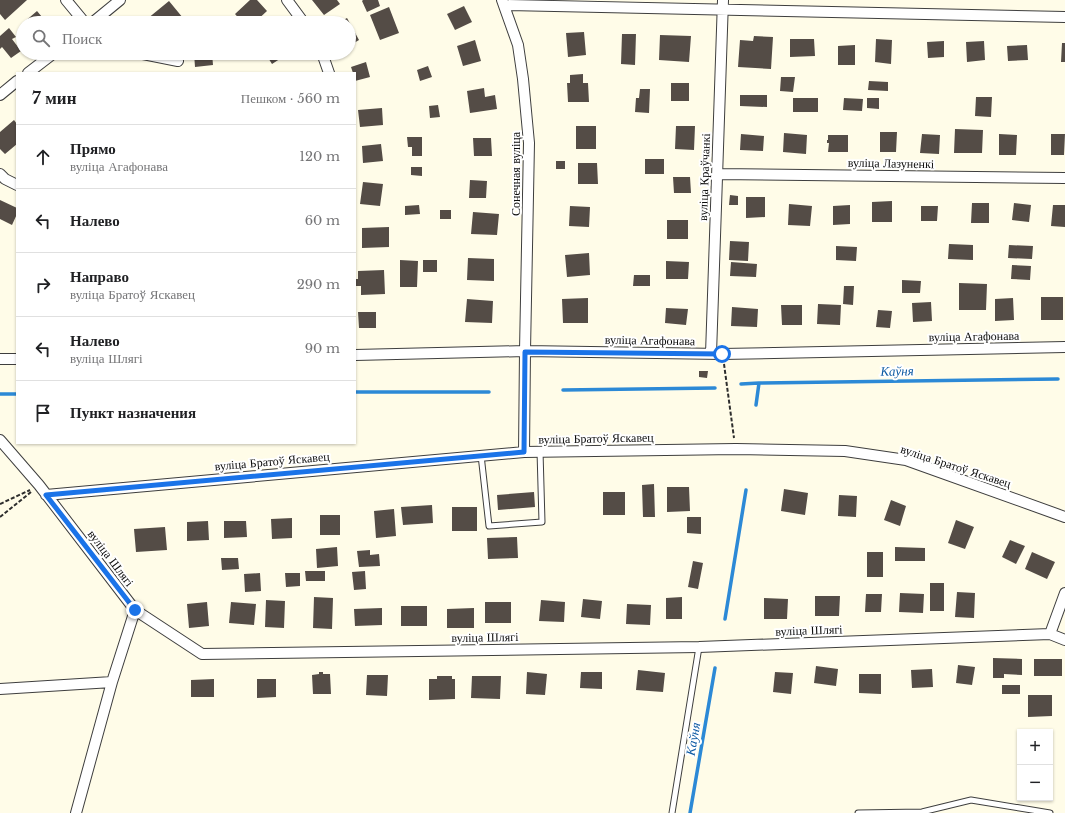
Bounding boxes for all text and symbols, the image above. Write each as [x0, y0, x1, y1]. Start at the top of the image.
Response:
search box [16, 16, 356, 60]
icon: search [30, 27, 52, 49]
text: Поиск [62, 29, 102, 48]
text: 7 мин [32, 88, 76, 109]
text: Пешком · 560 m [241, 90, 340, 107]
street label: Сонечная вуліца [508, 131, 523, 216]
street label: вуліца Краўчанкі [695, 132, 713, 221]
text: Прямо [70, 139, 116, 158]
icon: ahead [32, 146, 54, 168]
text: 120 m [299, 148, 340, 165]
street label: вуліца Лазуненкі [848, 155, 935, 171]
text: вуліца Агафонава [70, 158, 168, 175]
icon: left [32, 210, 54, 232]
text: Налево [70, 211, 120, 230]
text: 60 m [305, 212, 340, 229]
text: Направо [70, 267, 129, 286]
icon: right [32, 274, 54, 296]
text: 290 m [297, 276, 340, 293]
text: вуліца Братоў Яскавец [70, 286, 195, 303]
street label: вуліца Агафонава [929, 328, 1020, 344]
text: Налево [70, 331, 120, 350]
street label: вуліца Агафонава [605, 332, 696, 348]
icon: left [32, 338, 54, 360]
text: 90 m [305, 340, 340, 357]
route start [713, 345, 731, 363]
text: вуліца Шлягі [70, 350, 143, 367]
water label: Каўня [879, 362, 914, 380]
icon: arrive [32, 402, 54, 424]
text: Пункт назначения [70, 403, 196, 422]
street label: вуліца Братоў Яскавец [538, 429, 654, 447]
street label: вуліца Братоў Яскавец [899, 441, 1014, 491]
street label: вуліца Братоў Яскавец [214, 448, 331, 473]
street label: вуліца Шлягі [85, 527, 138, 590]
route end [126, 601, 144, 619]
street label: вуліца Шлягі [775, 621, 843, 639]
street label: вуліца Шлягі [451, 629, 519, 645]
water label: Каўня [682, 721, 704, 758]
map controls [1017, 729, 1053, 801]
button: + [1017, 729, 1053, 765]
button: − [1017, 765, 1053, 801]

